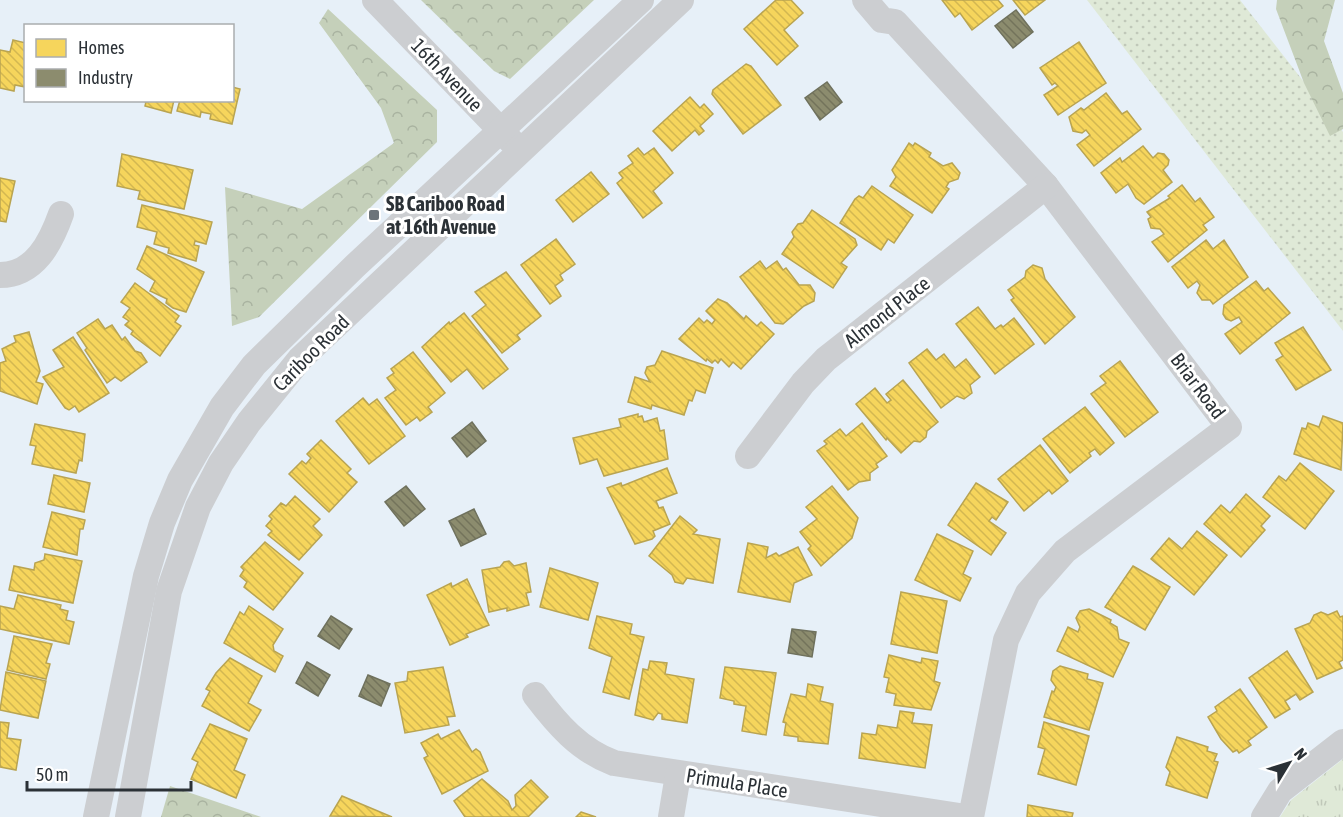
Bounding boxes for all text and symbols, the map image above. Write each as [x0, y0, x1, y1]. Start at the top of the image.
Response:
legend [24, 24, 234, 102]
street label: 16th Avenue [407, 33, 488, 116]
text: Homes [78, 37, 124, 58]
text: Industry [78, 67, 133, 88]
place label: SB Cariboo Road at 16th Avenue [386, 192, 505, 238]
marker: SB Cariboo Road at 16th Avenue [367, 208, 381, 222]
street label: Almond Place [840, 271, 934, 352]
street label: Cariboo Road [268, 310, 353, 395]
street label: Briar Road [1166, 348, 1230, 423]
north arrow [1259, 733, 1319, 793]
text: N [1291, 744, 1311, 763]
scale bar [27, 754, 190, 792]
street label: Primula Place [685, 763, 790, 802]
text: 50 m [36, 764, 68, 785]

